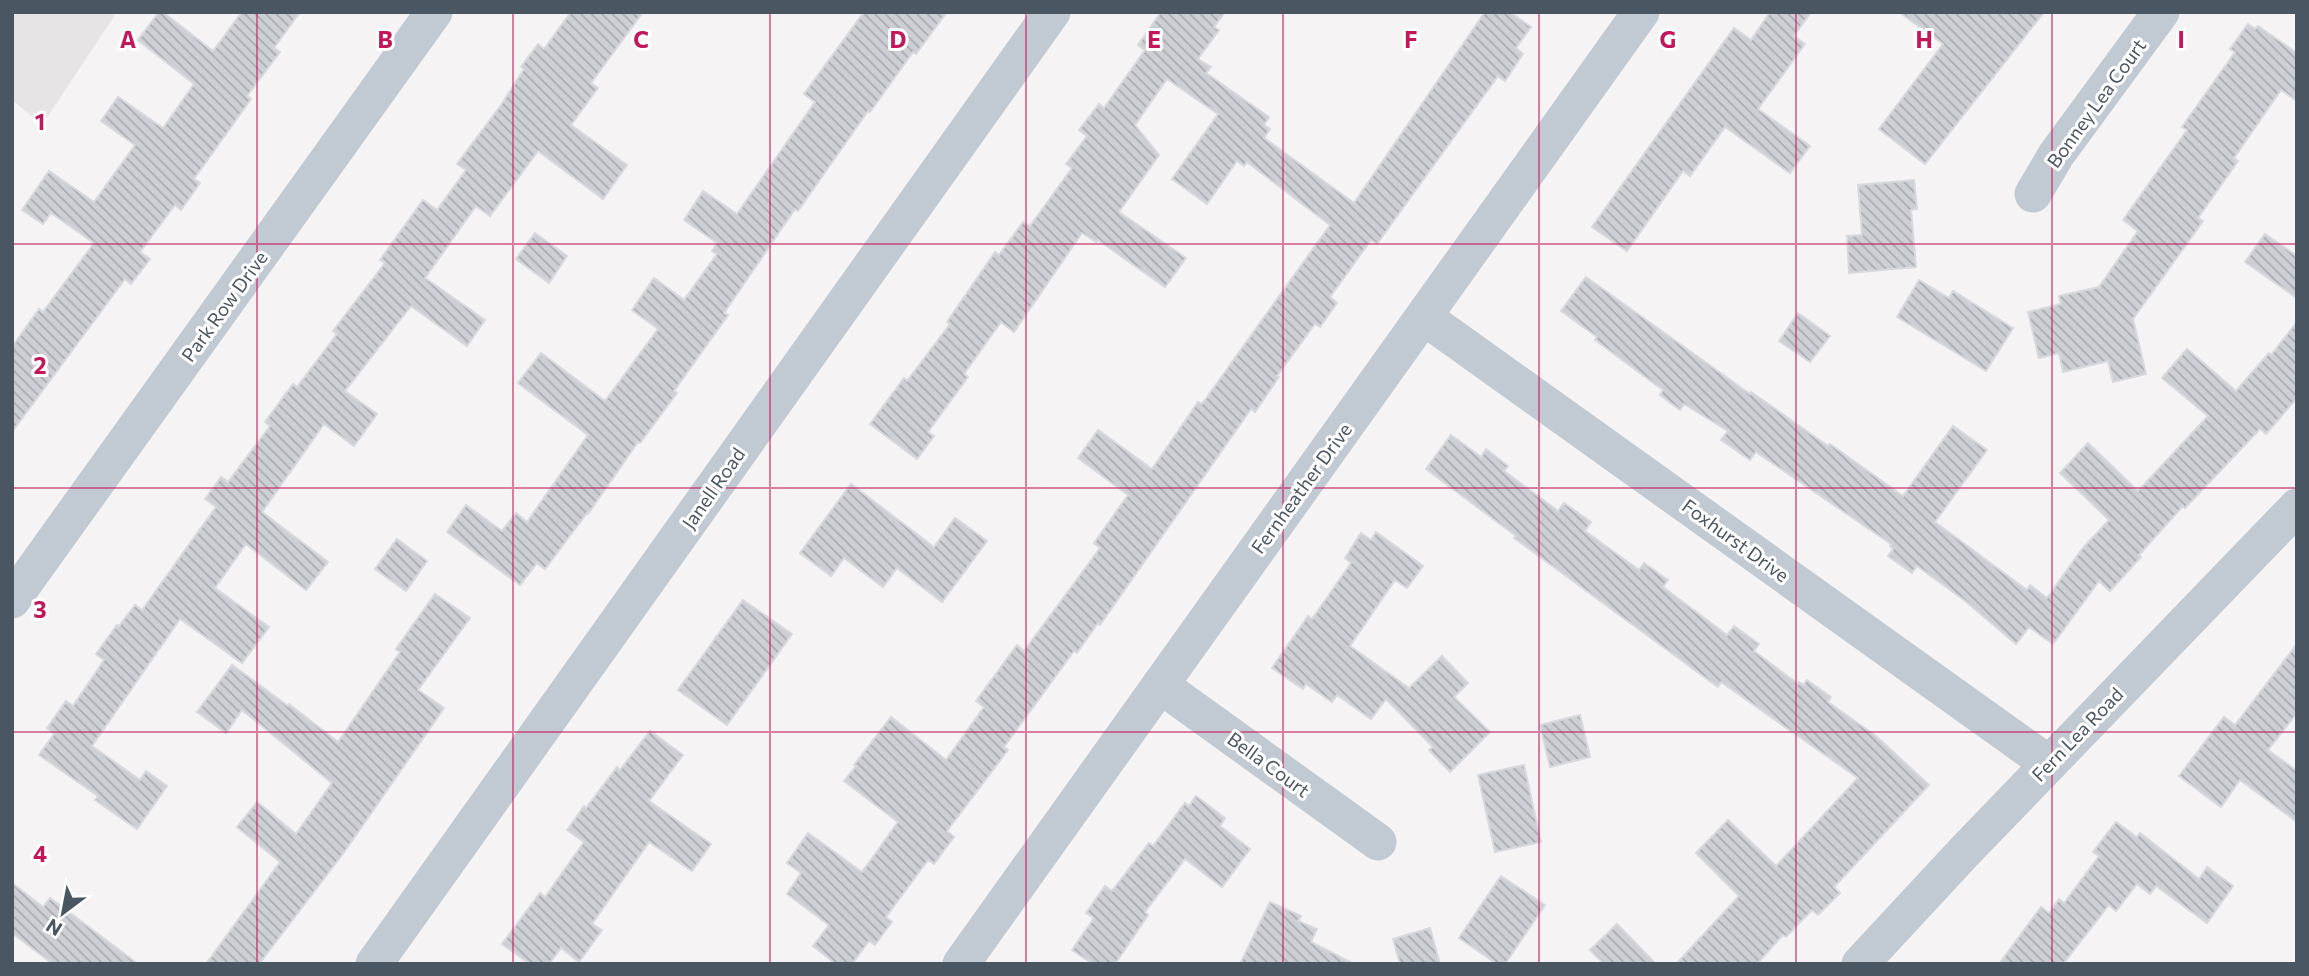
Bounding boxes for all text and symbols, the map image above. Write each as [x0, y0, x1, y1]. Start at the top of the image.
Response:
text: A [120, 25, 137, 53]
text: B [377, 25, 393, 53]
text: C [633, 25, 649, 53]
text: D [890, 25, 907, 53]
text: E [1147, 25, 1161, 53]
text: F [1404, 25, 1418, 53]
text: G [1660, 25, 1676, 53]
text: H [1915, 25, 1933, 53]
text: I [2177, 25, 2185, 53]
street label: Bonney Lea Court [2042, 34, 2151, 172]
text: 1 [35, 107, 45, 135]
street label: Park Row Drive [176, 246, 272, 366]
text: 2 [33, 351, 47, 379]
street label: Fernheather Drive [1246, 418, 1356, 558]
street label: Janell Road [677, 443, 749, 533]
street label: Foxhurst Drive [1678, 494, 1794, 586]
text: 3 [33, 595, 47, 623]
street label: Fern Lea Road [2027, 682, 2127, 786]
street label: Bella Court [1223, 727, 1315, 802]
text: 4 [33, 839, 47, 867]
north arrow [28, 878, 98, 948]
text: N [42, 914, 66, 941]

